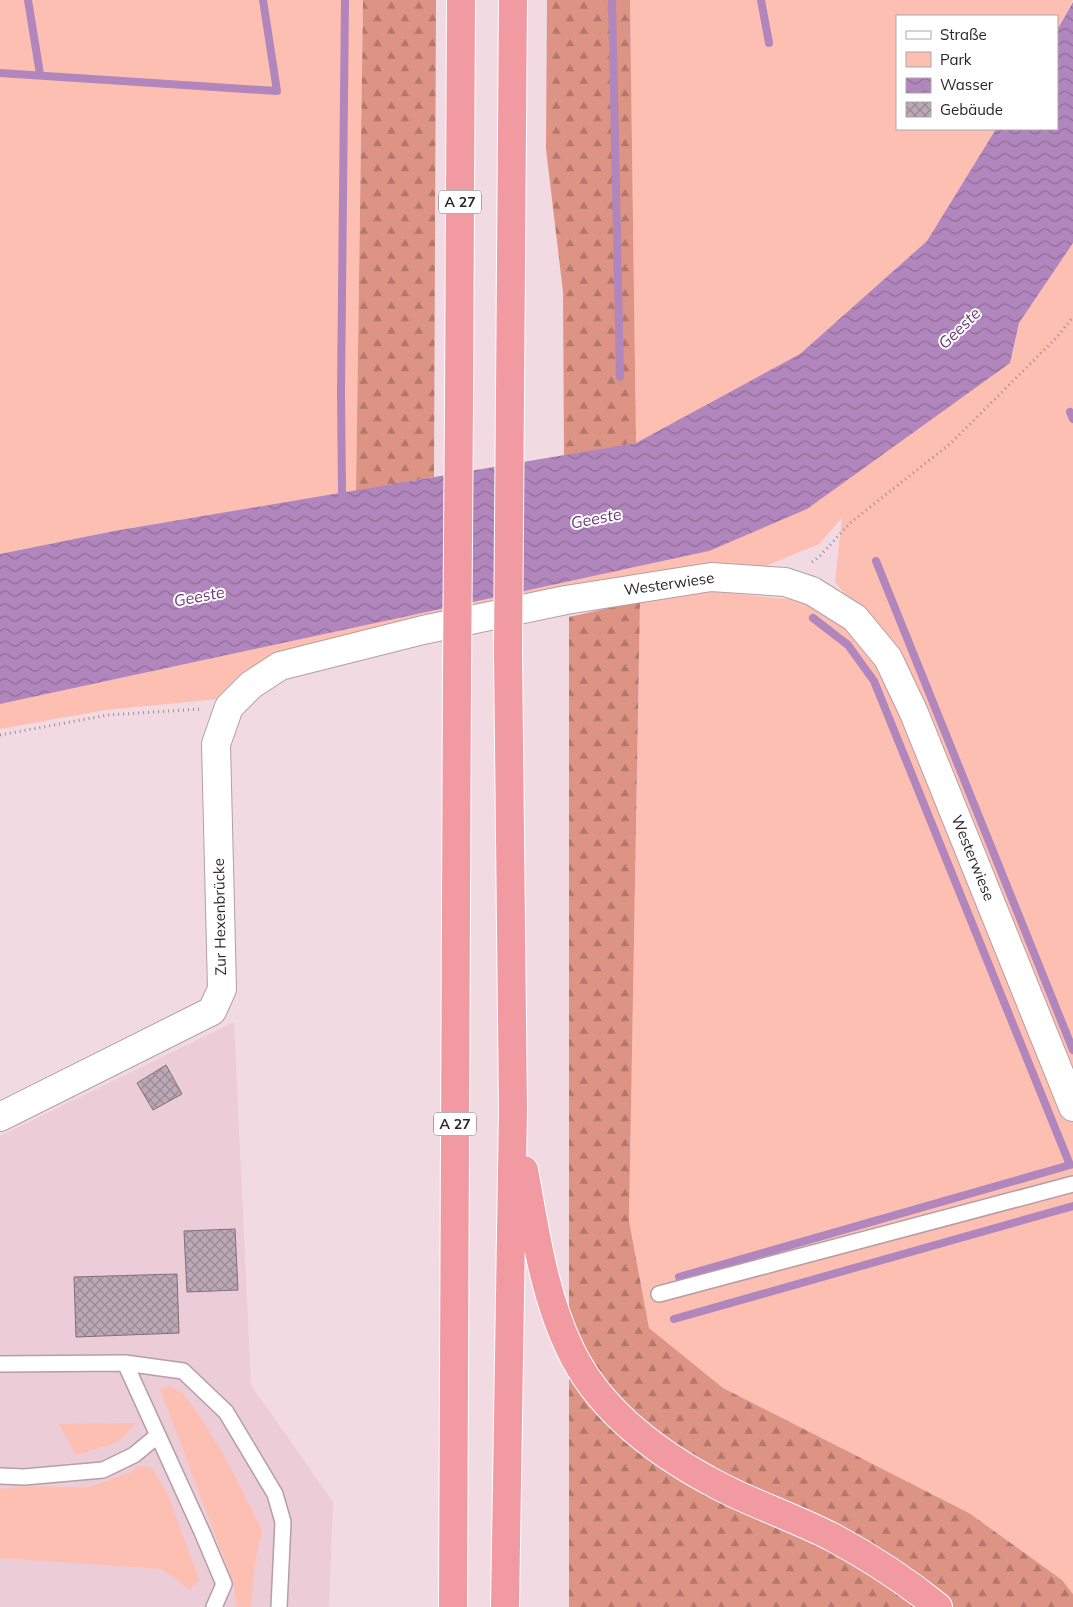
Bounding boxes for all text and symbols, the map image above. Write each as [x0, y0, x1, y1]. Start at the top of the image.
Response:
legend [896, 15, 1058, 130]
text: Straße [940, 25, 987, 44]
text: Park [940, 50, 972, 69]
text: Wasser [940, 75, 994, 94]
text: Gebäude [940, 100, 1003, 119]
road number: A 27 [439, 190, 481, 213]
water label: Geeste [934, 303, 985, 353]
water label: Geeste [569, 503, 623, 533]
street label: Westerwiese [623, 568, 715, 599]
water label: Geeste [172, 581, 226, 611]
street label: Westerwiese [948, 812, 999, 904]
street label: Zur Hexenbrücke [209, 858, 230, 976]
road number: A 27 [434, 1112, 476, 1136]

